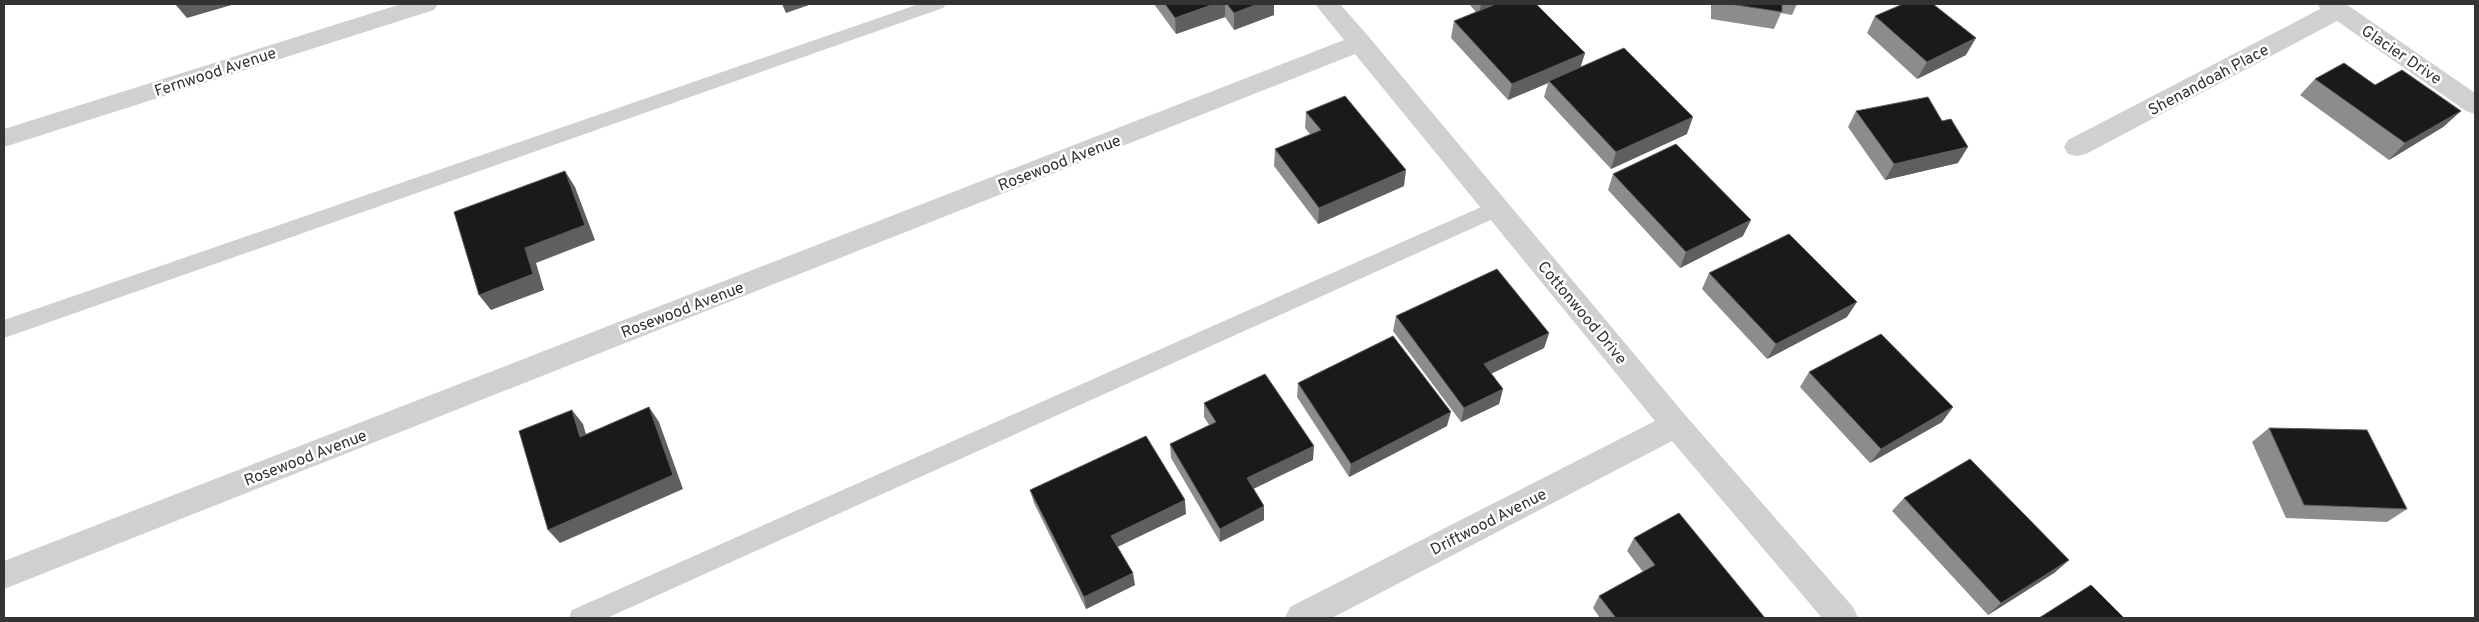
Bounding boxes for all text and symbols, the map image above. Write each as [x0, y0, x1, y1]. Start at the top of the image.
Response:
street label: Glacier Drive [2357, 21, 2445, 90]
street label: Shenandoah Place [2145, 41, 2273, 121]
street label: Fernwood Avenue [152, 44, 279, 102]
street label: Rosewood Avenue [995, 131, 1124, 197]
street label: Cottonwood Drive [1532, 257, 1631, 369]
street label: Rosewood Avenue [618, 278, 747, 344]
street label: Rosewood Avenue [241, 426, 370, 492]
street label: Driftwood Avenue [1427, 485, 1550, 561]

